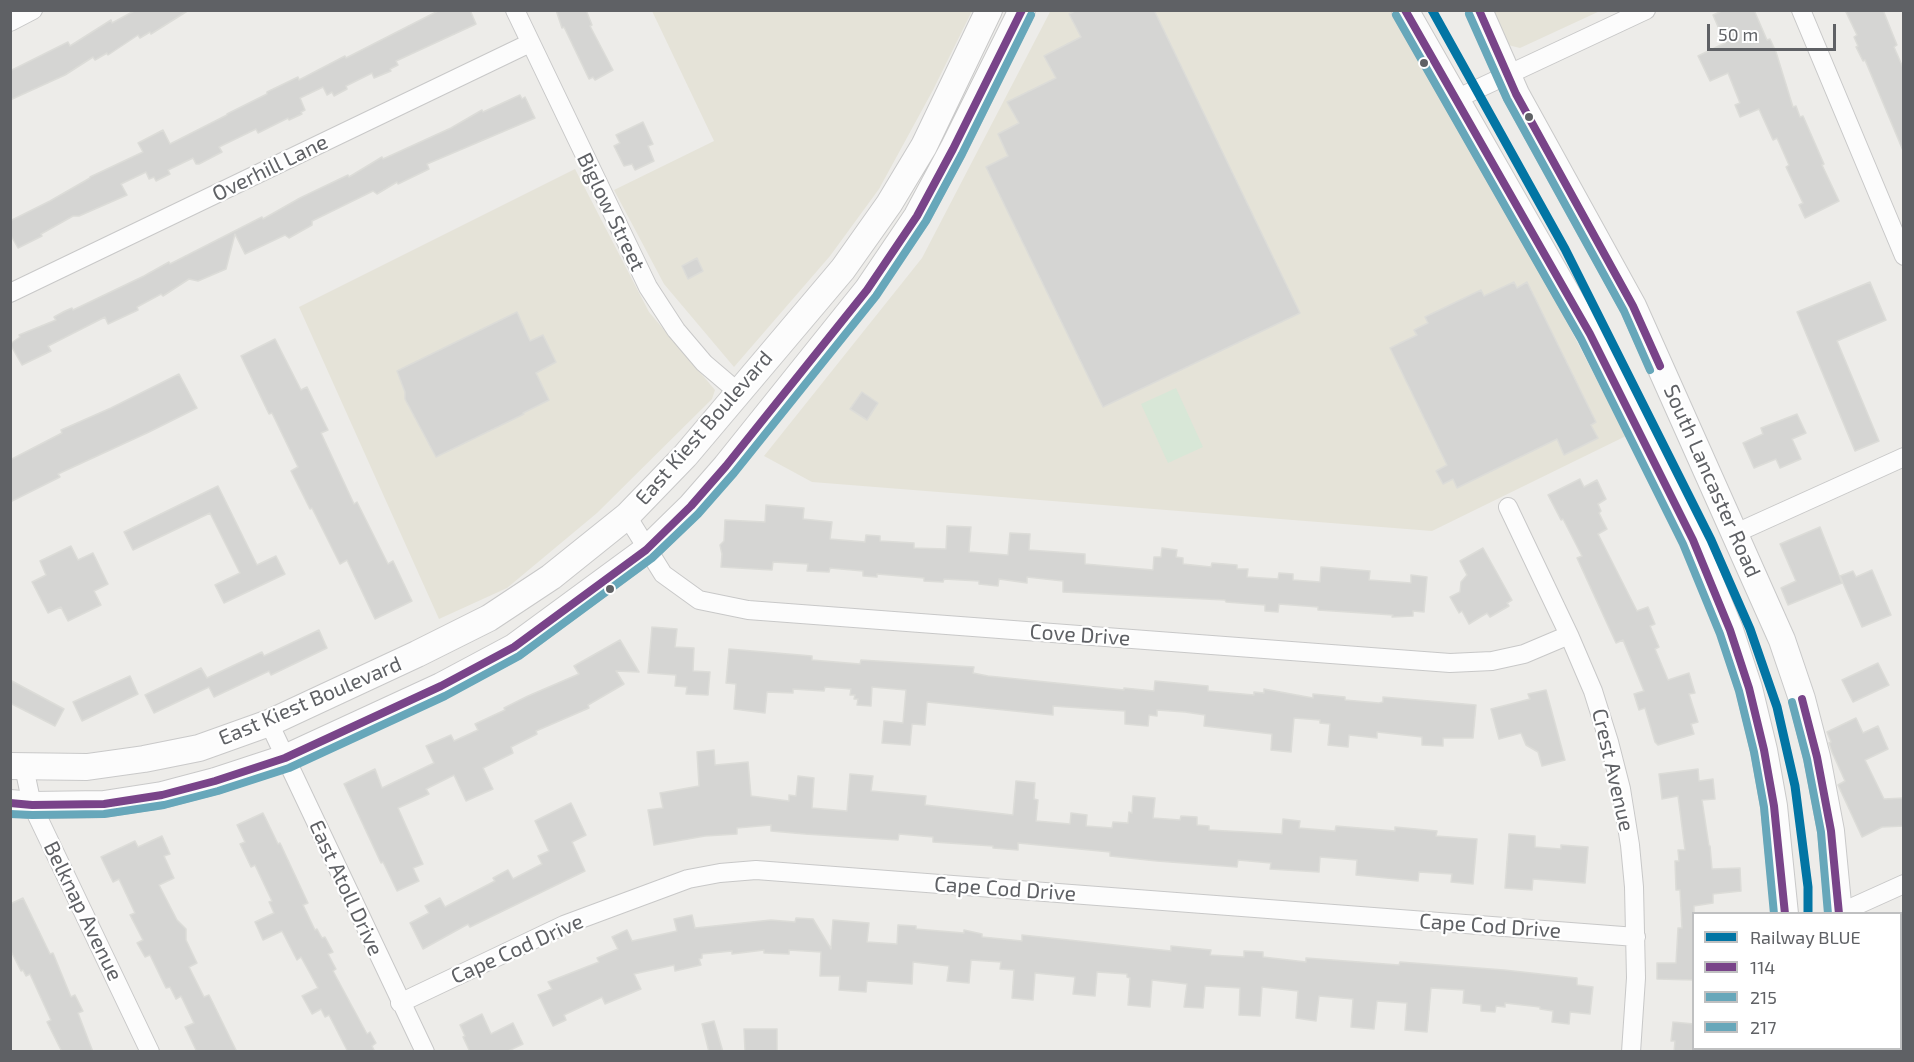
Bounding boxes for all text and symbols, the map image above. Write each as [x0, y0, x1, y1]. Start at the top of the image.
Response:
scale bar [1710, 12, 1839, 50]
text: 50 m [1718, 23, 1758, 45]
unlabelled marker [1418, 57, 1430, 69]
unlabelled marker [1523, 111, 1535, 123]
street label: Overhill Lane [208, 129, 332, 207]
street label: Biglow Street [572, 149, 650, 275]
street label: East Kiest Boulevard [630, 346, 778, 510]
street label: South Lancaster Road [1658, 381, 1766, 581]
unlabelled marker [604, 583, 616, 595]
street label: Cove Drive [1029, 619, 1131, 651]
street label: East Kiest Boulevard [215, 651, 405, 751]
street label: Crest Avenue [1587, 706, 1639, 834]
street label: East Atoll Drive [304, 816, 388, 960]
street label: Belknap Avenue [38, 837, 128, 985]
street label: Cape Cod Drive [933, 871, 1077, 907]
street label: Cape Cod Drive [1418, 908, 1562, 944]
street label: Cape Cod Drive [447, 909, 587, 989]
legend [1692, 912, 1902, 1050]
text: Railway BLUE [1750, 926, 1861, 948]
text: 114 [1750, 956, 1775, 978]
text: 215 [1750, 986, 1777, 1008]
text: 217 [1750, 1016, 1777, 1038]

